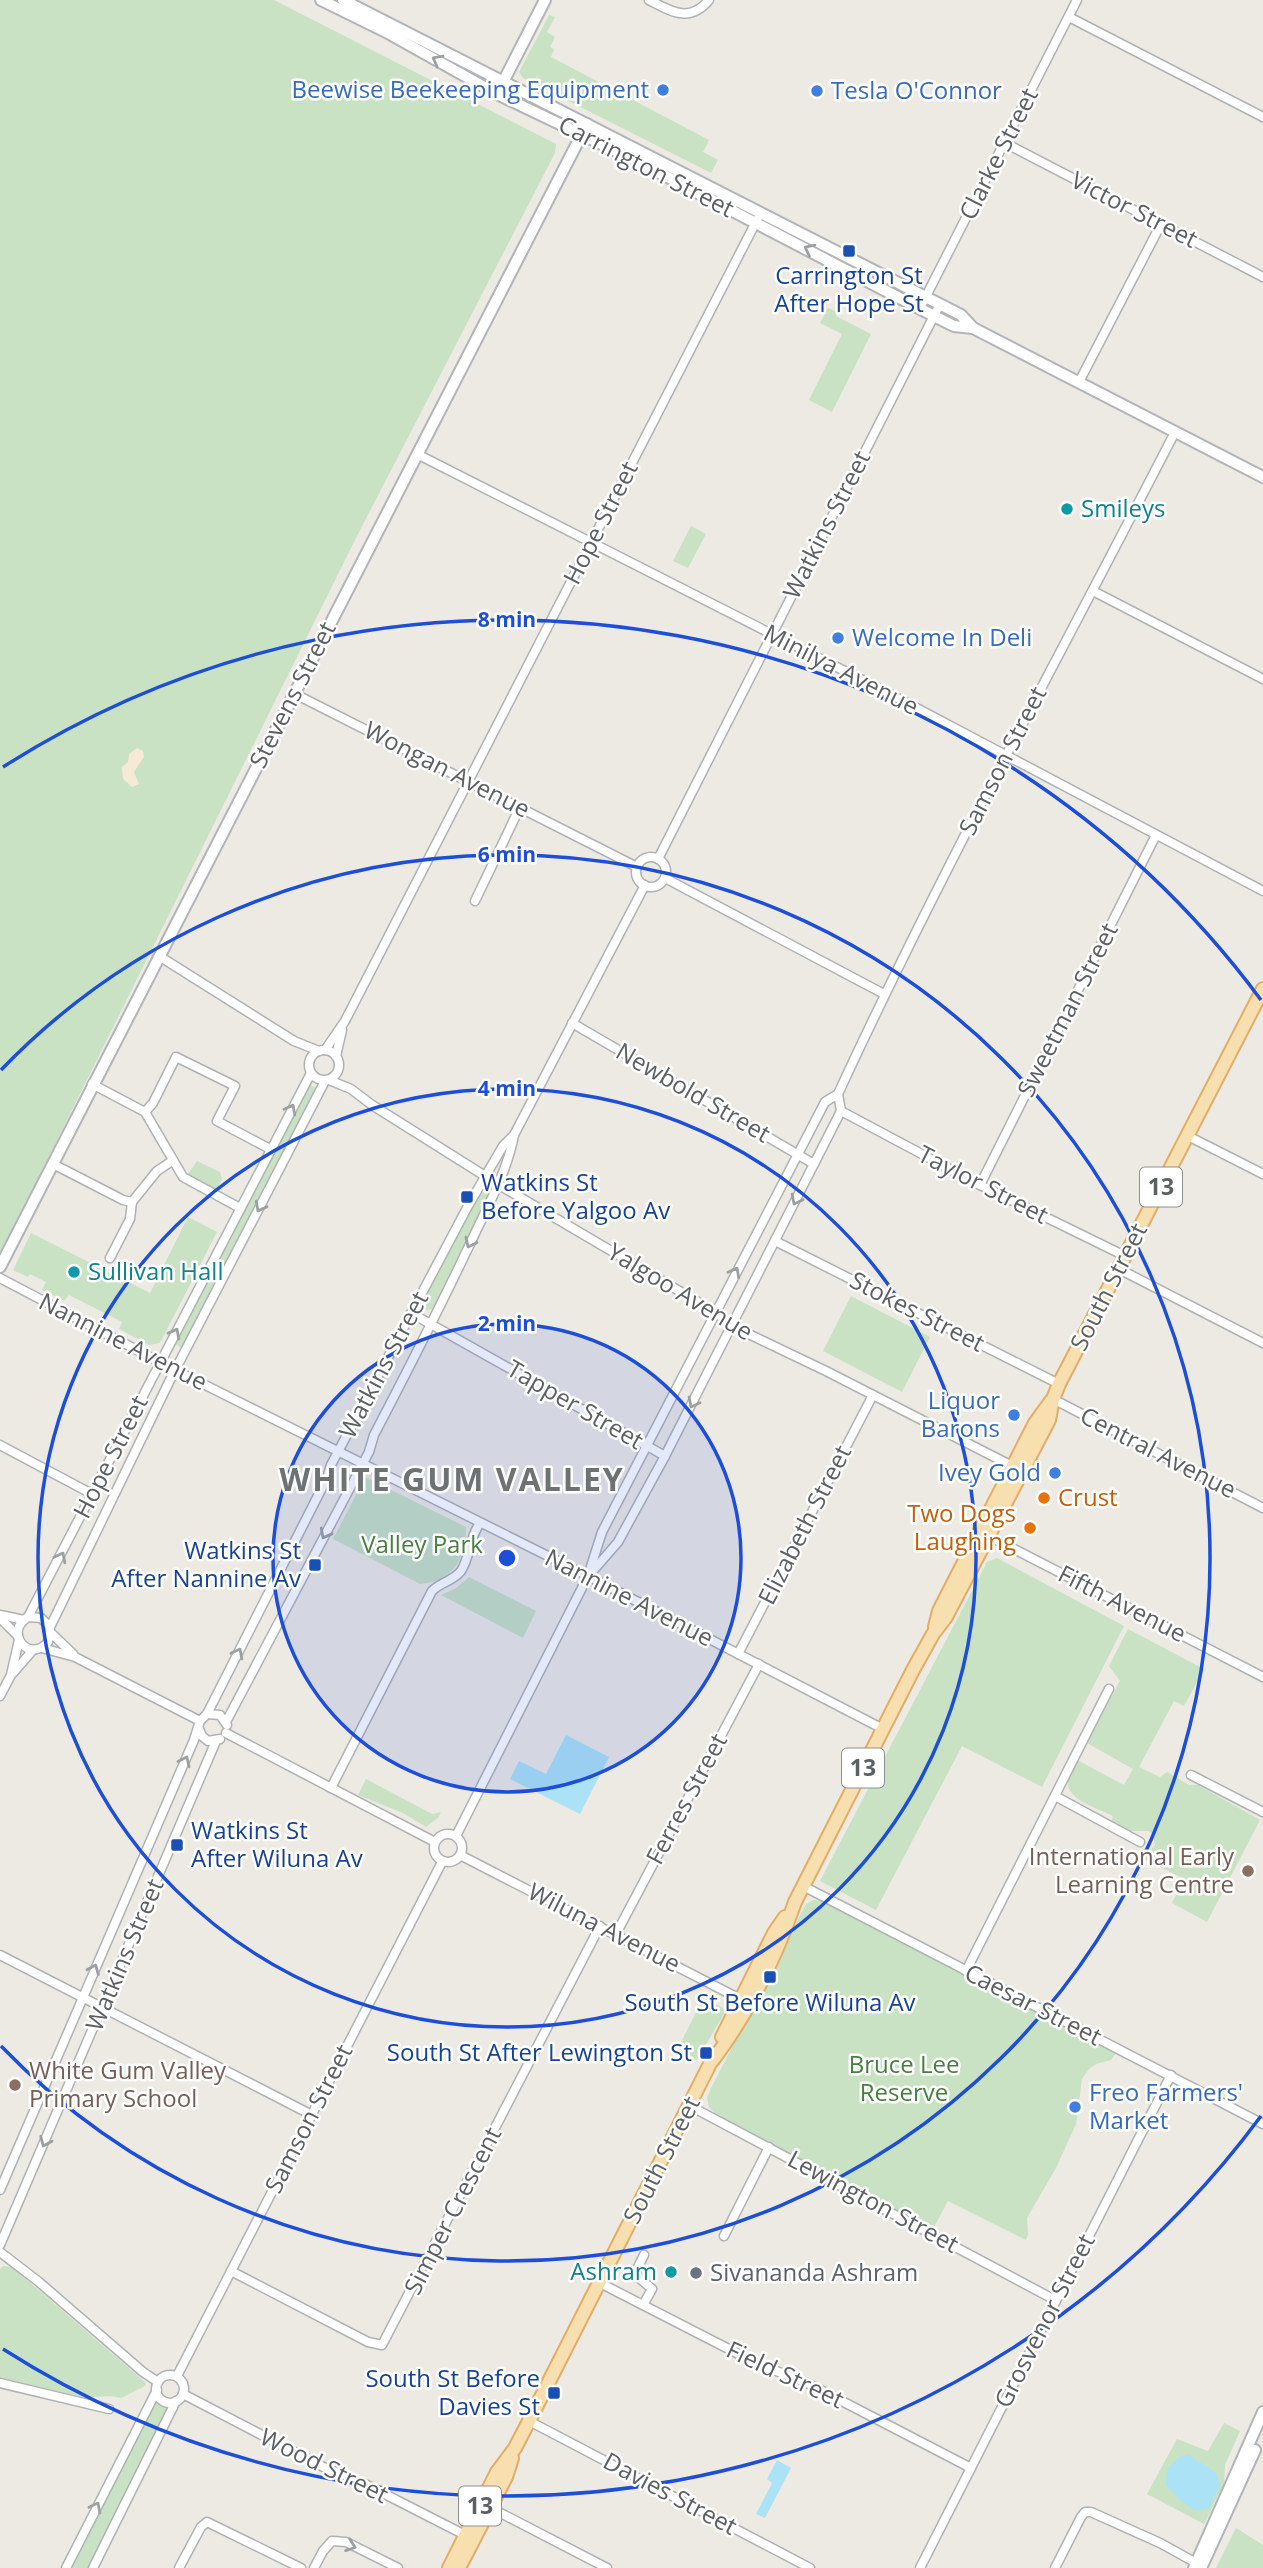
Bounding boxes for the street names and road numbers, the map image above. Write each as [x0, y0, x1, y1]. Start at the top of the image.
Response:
street label: Clarke Street [950, 82, 1045, 225]
street label: Carrington Street [553, 107, 740, 224]
street label: Victor Street [1066, 163, 1204, 255]
street label: Watkins Street [774, 445, 877, 604]
street label: Hope Street [555, 455, 645, 589]
street label: Minilya Avenue [759, 615, 925, 722]
street label: Stevens Street [241, 616, 343, 773]
street label: Samson Street [950, 680, 1053, 840]
street label: Wongan Avenue [359, 713, 536, 825]
street label: Sweetman Street [1009, 917, 1125, 1102]
street label: Newbold Street [610, 1034, 777, 1149]
street label: Taylor Street [913, 1137, 1055, 1231]
road number: 13 [1140, 1168, 1182, 1206]
street label: South Street [1061, 1217, 1154, 1356]
street label: Yalgoo Avenue [602, 1234, 760, 1347]
street label: Stokes Street [845, 1263, 991, 1359]
street label: Nannine Avenue [34, 1284, 214, 1397]
street label: Watkins Street [330, 1285, 435, 1444]
street label: Tapper Street [501, 1351, 650, 1456]
street label: Hope Street [65, 1389, 155, 1523]
street label: Central Avenue [1075, 1398, 1242, 1505]
street label: Elizabeth Street [749, 1439, 858, 1610]
street label: Nannine Avenue [540, 1540, 720, 1653]
street label: Fifth Avenue [1053, 1556, 1192, 1649]
street label: Ferres Street [637, 1727, 734, 1869]
road number: 13 [842, 1749, 884, 1788]
street label: Watkins Street [77, 1873, 170, 2035]
street label: Wiluna Avenue [523, 1874, 687, 1979]
street label: Caesar Street [959, 1955, 1108, 2052]
street label: Samson Street [256, 2038, 359, 2198]
street label: South Street [614, 2090, 707, 2229]
street label: Simper Crescent [395, 2121, 508, 2300]
street label: Lewington Street [782, 2142, 965, 2260]
street label: Grosvenor Street [986, 2228, 1102, 2413]
street label: Field Street [722, 2332, 850, 2415]
street label: Wood Street [255, 2419, 394, 2510]
street label: Davies Street [598, 2444, 743, 2542]
road number: 13 [459, 2486, 501, 2526]

